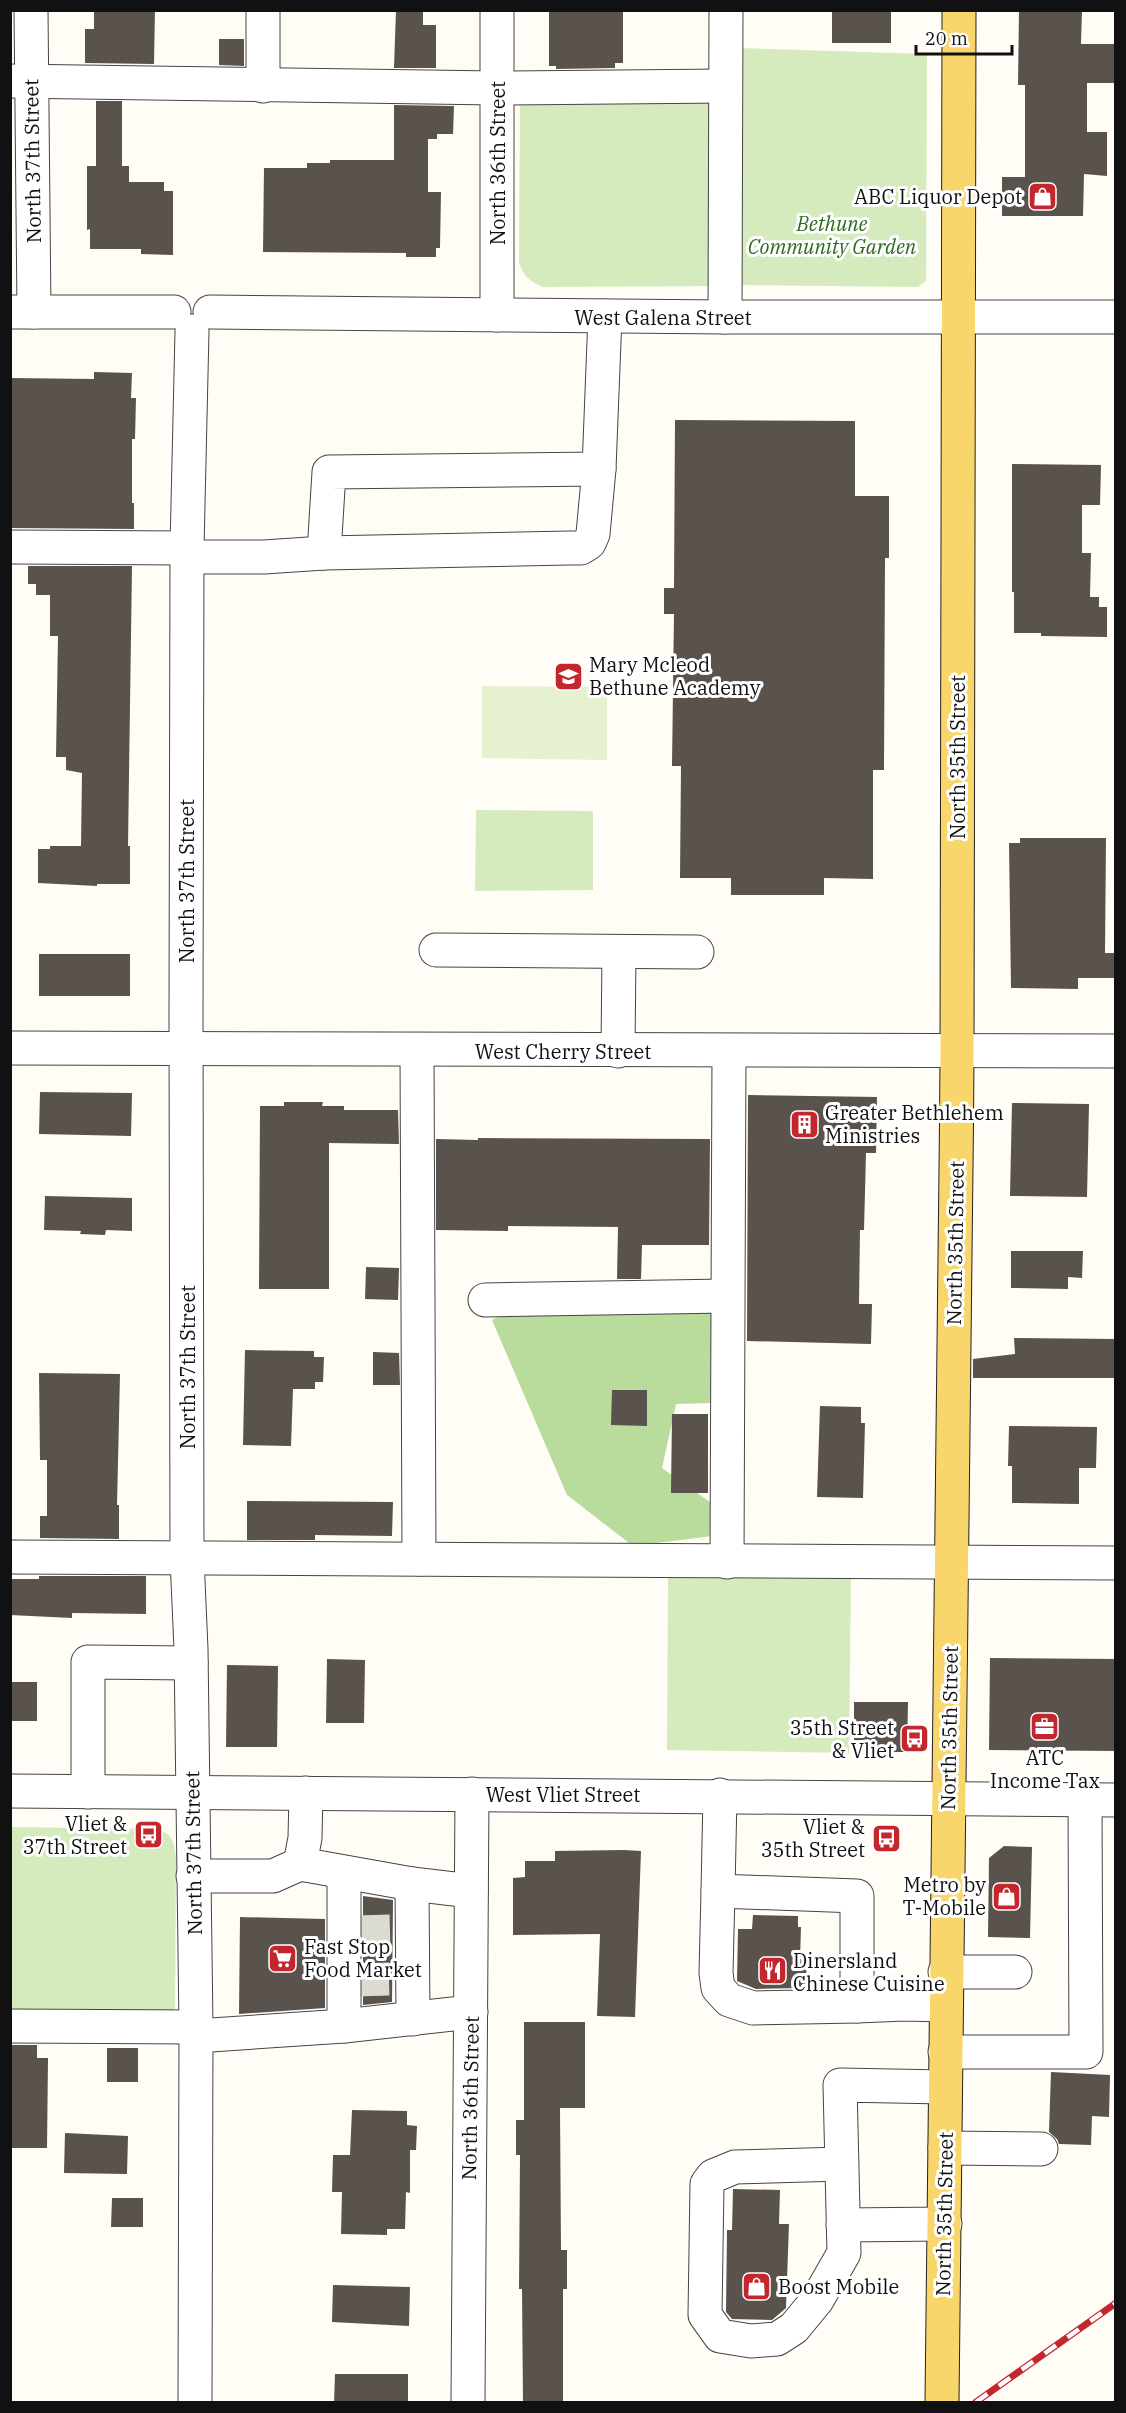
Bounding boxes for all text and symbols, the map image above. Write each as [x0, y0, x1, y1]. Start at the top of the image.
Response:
scale bar [916, 18, 1012, 56]
text: 20 m [925, 27, 968, 50]
street label: North 37th Street [17, 79, 47, 243]
street label: North 36th Street [484, 81, 511, 245]
shop icon: ABC Liquor Depot [1027, 180, 1059, 212]
place label: ABC Liquor Depot [854, 183, 1022, 210]
park label: Bethune Community Garden [748, 210, 917, 260]
street label: West Galena Street [574, 304, 752, 331]
place label: Mary Mcleod Bethune Academy [589, 651, 761, 701]
school or university icon: Mary Mcleod Bethune Academy [552, 660, 584, 692]
street label: North 35th Street [944, 675, 971, 839]
street label: North 37th Street [173, 799, 200, 963]
street label: West Cherry Street [475, 1038, 651, 1065]
place label: Greater Bethlehem Ministries [825, 1099, 1004, 1149]
building icon: Greater Bethlehem Ministries [788, 1108, 820, 1140]
street label: North 35th Street [940, 1161, 970, 1325]
street label: North 37th Street [174, 1285, 201, 1449]
street label: North 35th Street [934, 1646, 964, 1810]
office icon: ATC Income Tax [1029, 1711, 1061, 1743]
place label: 35th Street & Vliet [790, 1714, 894, 1764]
bus stop icon: 35th Street & Vliet [899, 1723, 931, 1755]
place label: ATC Income Tax [990, 1744, 1100, 1794]
street label: North 37th Street [178, 1771, 208, 1935]
street label: West Vliet Street [486, 1781, 640, 1808]
place label: Vliet & 37th Street [23, 1810, 127, 1860]
place label: Vliet & 35th Street [761, 1813, 865, 1863]
bus stop icon: Vliet & 37th Street [132, 1819, 164, 1851]
bus stop icon: Vliet & 35th Street [870, 1822, 902, 1854]
place label: Metro by T-Mobile [902, 1871, 986, 1921]
shop icon: Metro by T-Mobile [991, 1880, 1023, 1912]
place label: Fast Stop Food Market [304, 1933, 422, 1983]
supermarket icon: Fast Stop Food Market [267, 1942, 299, 1974]
place label: Dinersland Chinese Cuisine [793, 1947, 945, 1997]
restaurant icon: Dinersland Chinese Cuisine [756, 1955, 788, 1987]
street label: North 36th Street [455, 2016, 485, 2180]
street label: North 35th Street [929, 2132, 959, 2296]
shop icon: Boost Mobile [741, 2270, 773, 2302]
place label: Boost Mobile [778, 2273, 899, 2300]

